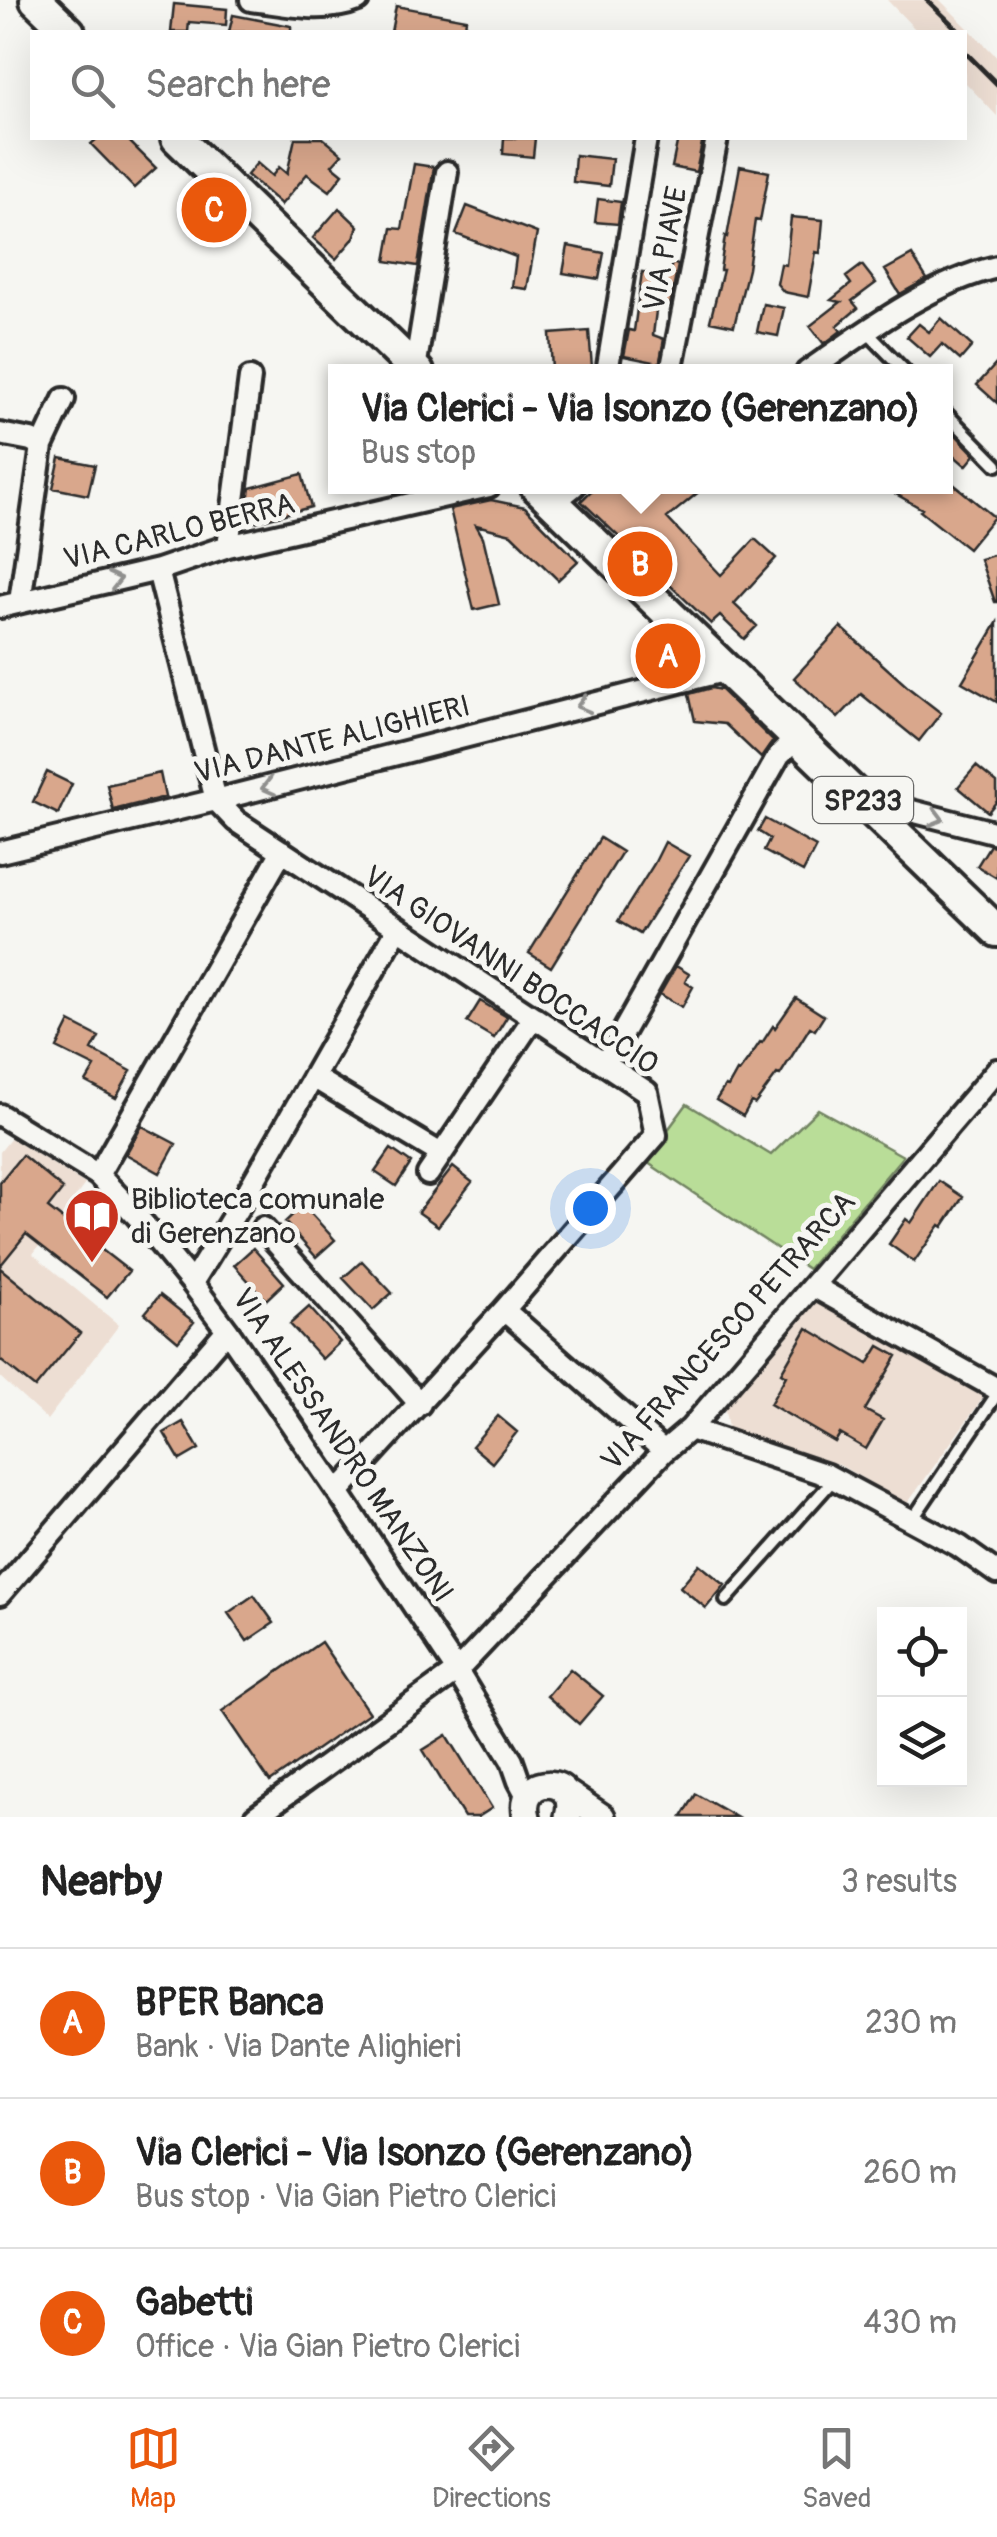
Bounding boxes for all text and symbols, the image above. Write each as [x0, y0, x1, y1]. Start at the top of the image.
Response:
search box [30, 30, 967, 140]
icon: search [65, 58, 120, 113]
text: Search here [145, 61, 331, 109]
pin: C [182, 172, 246, 248]
street label: VIA PIAVE [635, 183, 696, 315]
popup [328, 364, 953, 494]
text: Via Clerici - Via Isonzo (Gerenzano) [361, 385, 920, 433]
text: Bus stop [361, 433, 476, 473]
street label: VIA CARLO BERRA [60, 485, 299, 578]
pin: B [608, 526, 672, 602]
one-way arrow [106, 571, 123, 592]
pin: A [636, 618, 700, 694]
street label: VIA DANTE ALIGHIERI [190, 687, 474, 792]
one-way arrow [575, 694, 592, 715]
one-way arrow [260, 775, 277, 796]
road number: SP233 [813, 777, 913, 823]
one-way arrow [928, 806, 945, 827]
street label: VIA GIOVANNI BOCCACCIO [356, 858, 665, 1083]
place label: Biblioteca comunale di Gerenzano [131, 1181, 384, 1252]
your location [565, 1183, 616, 1234]
street label: VIA FRANCESCO PETRARCA [593, 1184, 864, 1479]
library icon: Biblioteca comunale di Gerenzano [62, 1186, 122, 1265]
street label: VIA ALESSANDRO MANZONI [224, 1281, 462, 1609]
map controls [877, 1607, 967, 1787]
button: locate [877, 1607, 967, 1697]
button: layers [877, 1697, 967, 1787]
text: Nearby [40, 1856, 162, 1908]
text: 3 results [841, 1862, 957, 1902]
text: BPER Banca [135, 1979, 324, 2027]
text: A [62, 2003, 83, 2043]
text: 230 m [865, 2003, 957, 2043]
text: Bank · Via Dante Alighieri [135, 2027, 461, 2067]
text: Via Clerici - Via Isonzo (Gerenzano) [135, 2129, 695, 2177]
text: B [63, 2153, 82, 2193]
text: 260 m [863, 2153, 957, 2193]
text: Bus stop · Via Gian Pietro Clerici [135, 2177, 556, 2217]
text: Gabetti [135, 2279, 253, 2327]
text: C [63, 2303, 82, 2343]
text: 430 m [863, 2303, 957, 2343]
text: Office · Via Gian Pietro Clerici [135, 2327, 520, 2367]
tab: Map [126, 2421, 181, 2516]
tab: Directions [432, 2421, 551, 2516]
tab: Saved [802, 2421, 871, 2516]

